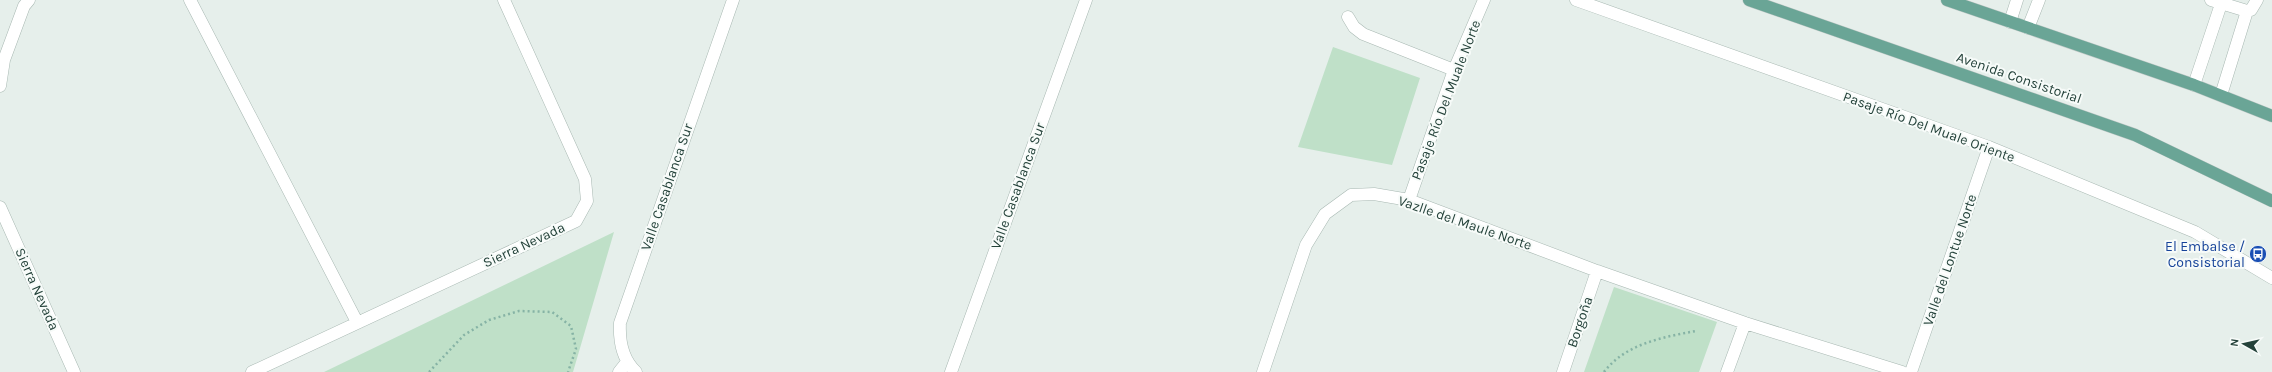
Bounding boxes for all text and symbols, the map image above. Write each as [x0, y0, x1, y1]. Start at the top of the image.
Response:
street label: Pasaje Río Del Muale Norte [1408, 18, 1484, 182]
street label: Avenida Consistorial [1954, 49, 2084, 107]
street label: Pasaje Río Del Muale Oriente [1841, 88, 2017, 166]
street label: Valle Casablanca Sur [637, 120, 697, 253]
street label: Valle Casablanca Sur [987, 120, 1049, 252]
street label: Vazlle del Maule Norte [1396, 192, 1534, 254]
street label: Valle del Lontue Norte [1920, 192, 1980, 328]
street label: Sierra Nevada [480, 219, 568, 271]
place label: El Embalse / Consistorial [2165, 238, 2245, 271]
bus stop icon: El Embalse / Consistorial [2248, 244, 2268, 264]
street label: Sierra Nevada [11, 245, 63, 333]
street label: Borgoña [1563, 294, 1597, 350]
north arrow [2224, 324, 2264, 364]
text: N [2228, 338, 2242, 347]

